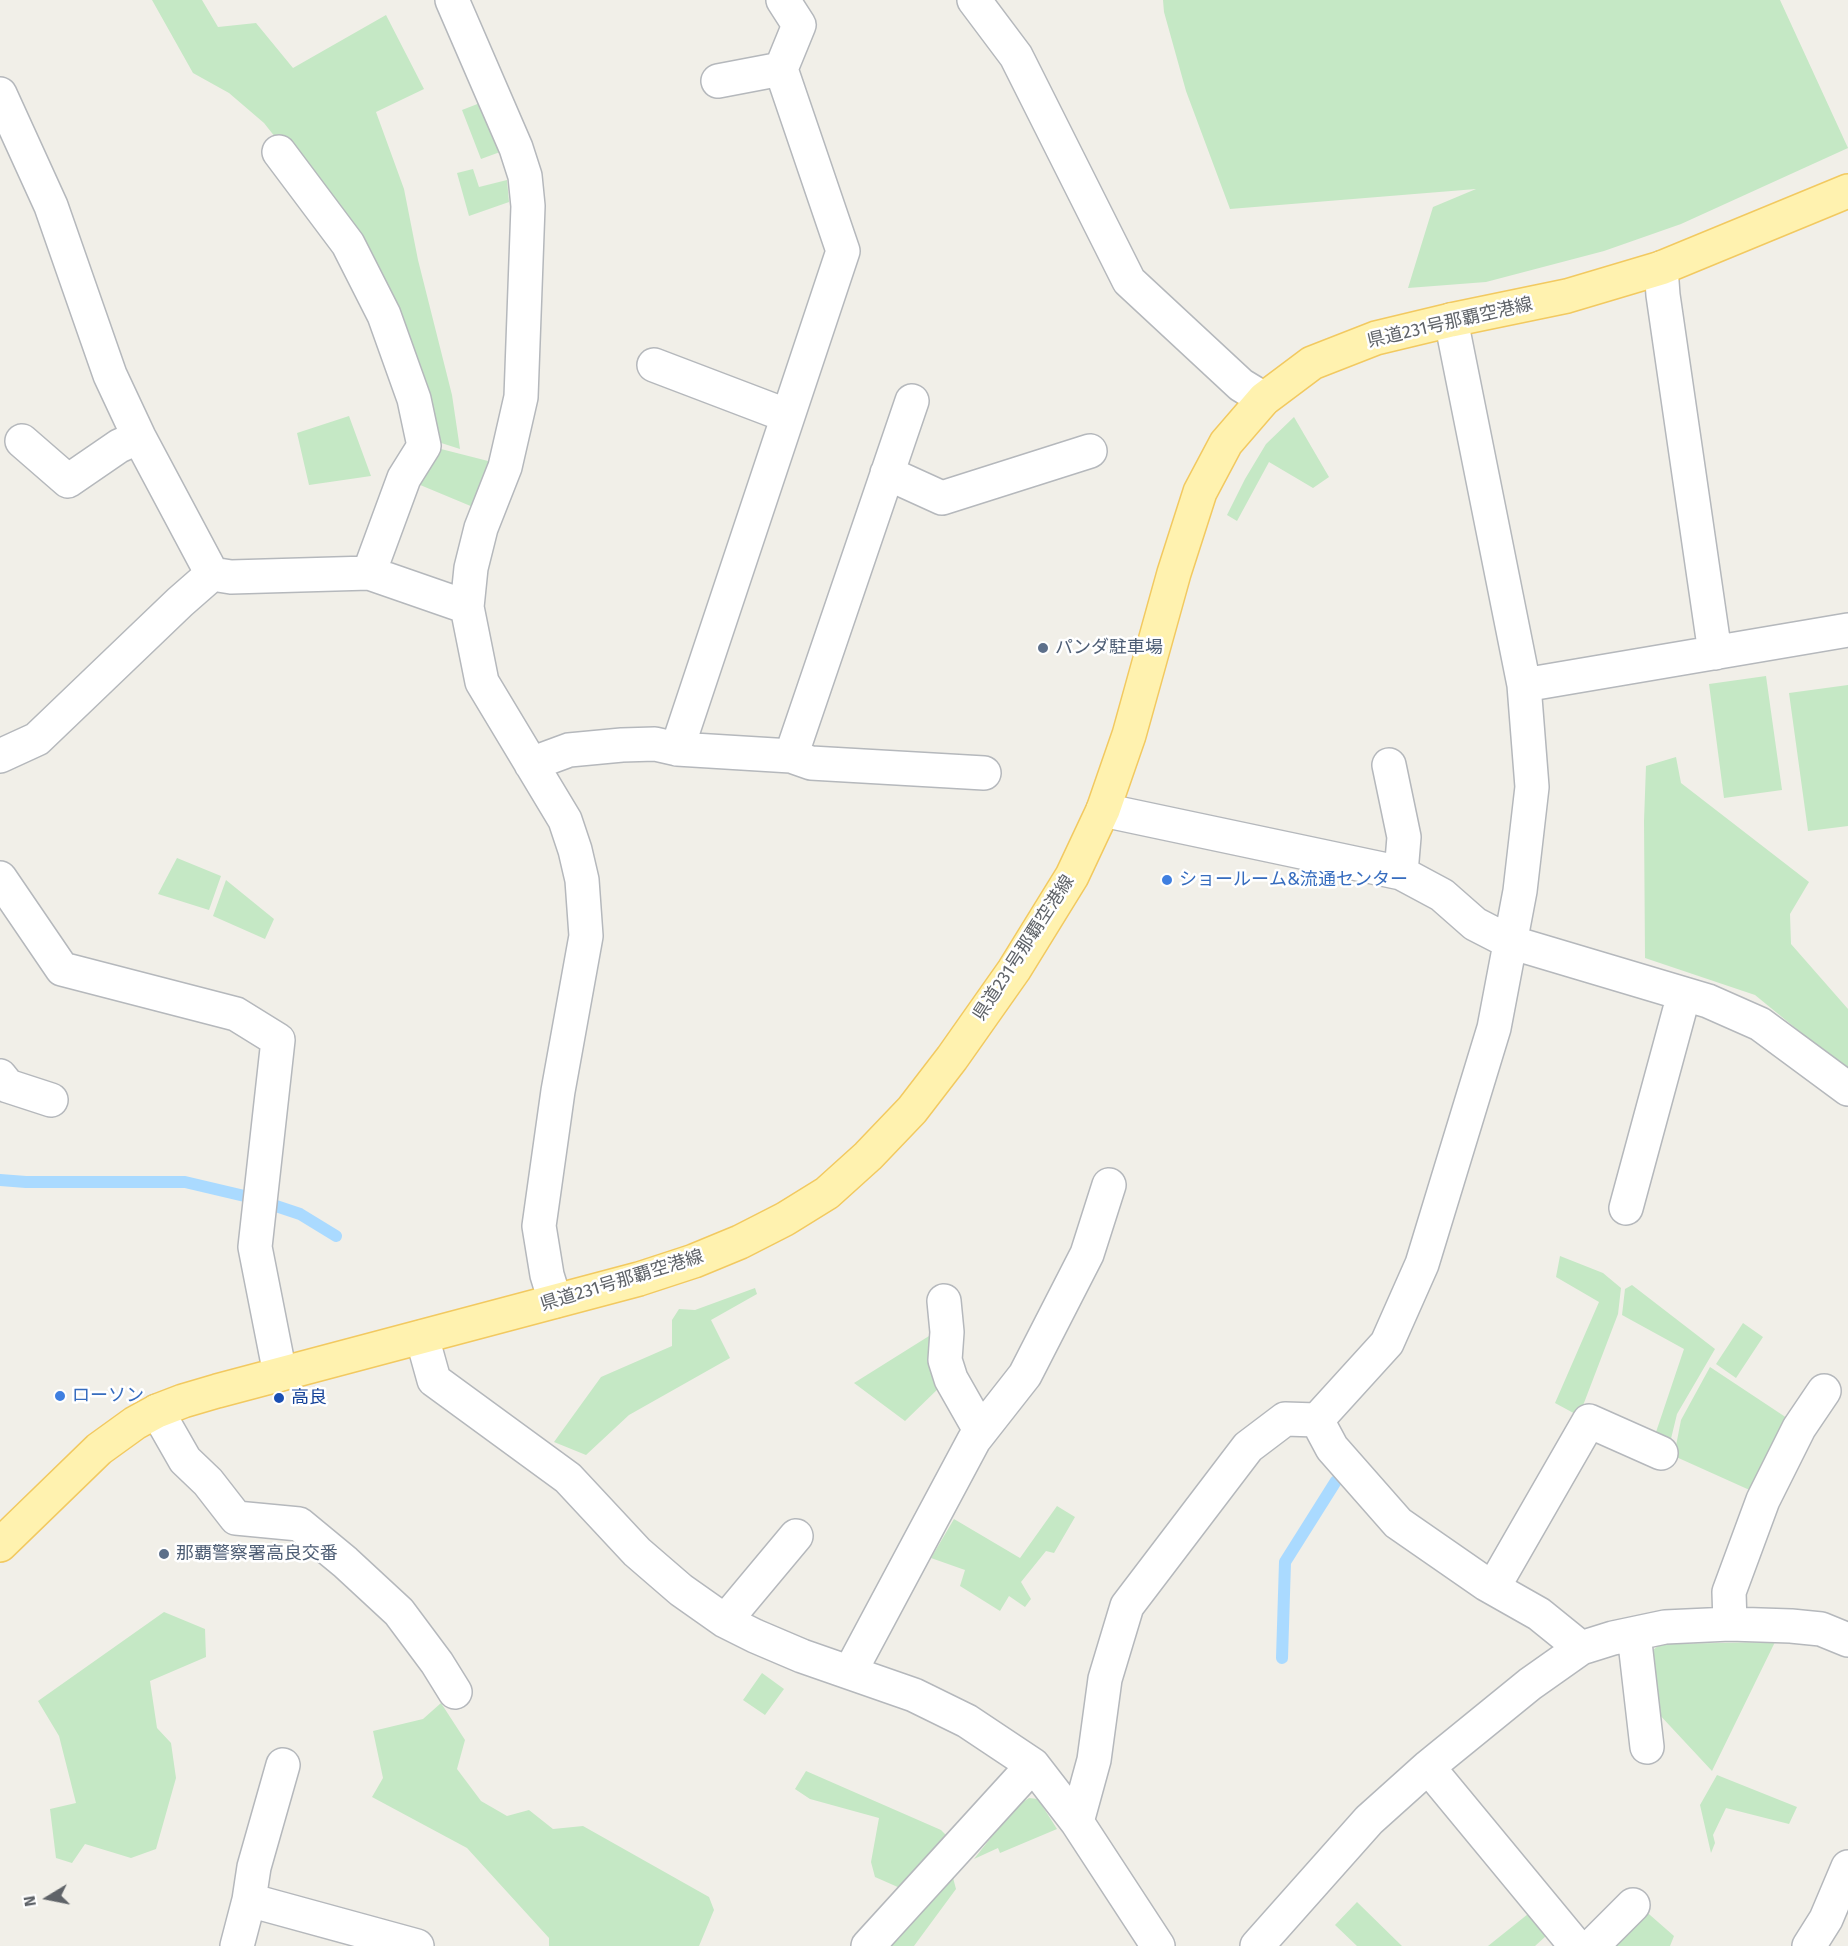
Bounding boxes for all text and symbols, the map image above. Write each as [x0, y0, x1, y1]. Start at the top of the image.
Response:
street label: 県道231号那覇空港線 [1365, 293, 1535, 353]
place label: パンダ駐車場 [1055, 637, 1163, 659]
marker: パンダ駐車場 [1036, 641, 1050, 655]
place label: ショールーム&流通センター [1179, 869, 1408, 891]
street label: 県道231号那覇空港線 [969, 871, 1079, 1025]
marker: ショールーム&流通センター [1160, 873, 1174, 887]
street label: 県道231号那覇空港線 [538, 1246, 706, 1316]
place label: ローソン [72, 1385, 144, 1407]
place label: 高良 [291, 1387, 327, 1409]
marker: ローソン [53, 1389, 67, 1403]
marker: 高良 [272, 1391, 286, 1405]
place label: 那覇警察署高良交番 [176, 1543, 338, 1565]
marker: 那覇警察署高良交番 [157, 1547, 171, 1561]
north arrow [18, 1868, 78, 1928]
text: N [20, 1894, 40, 1908]

